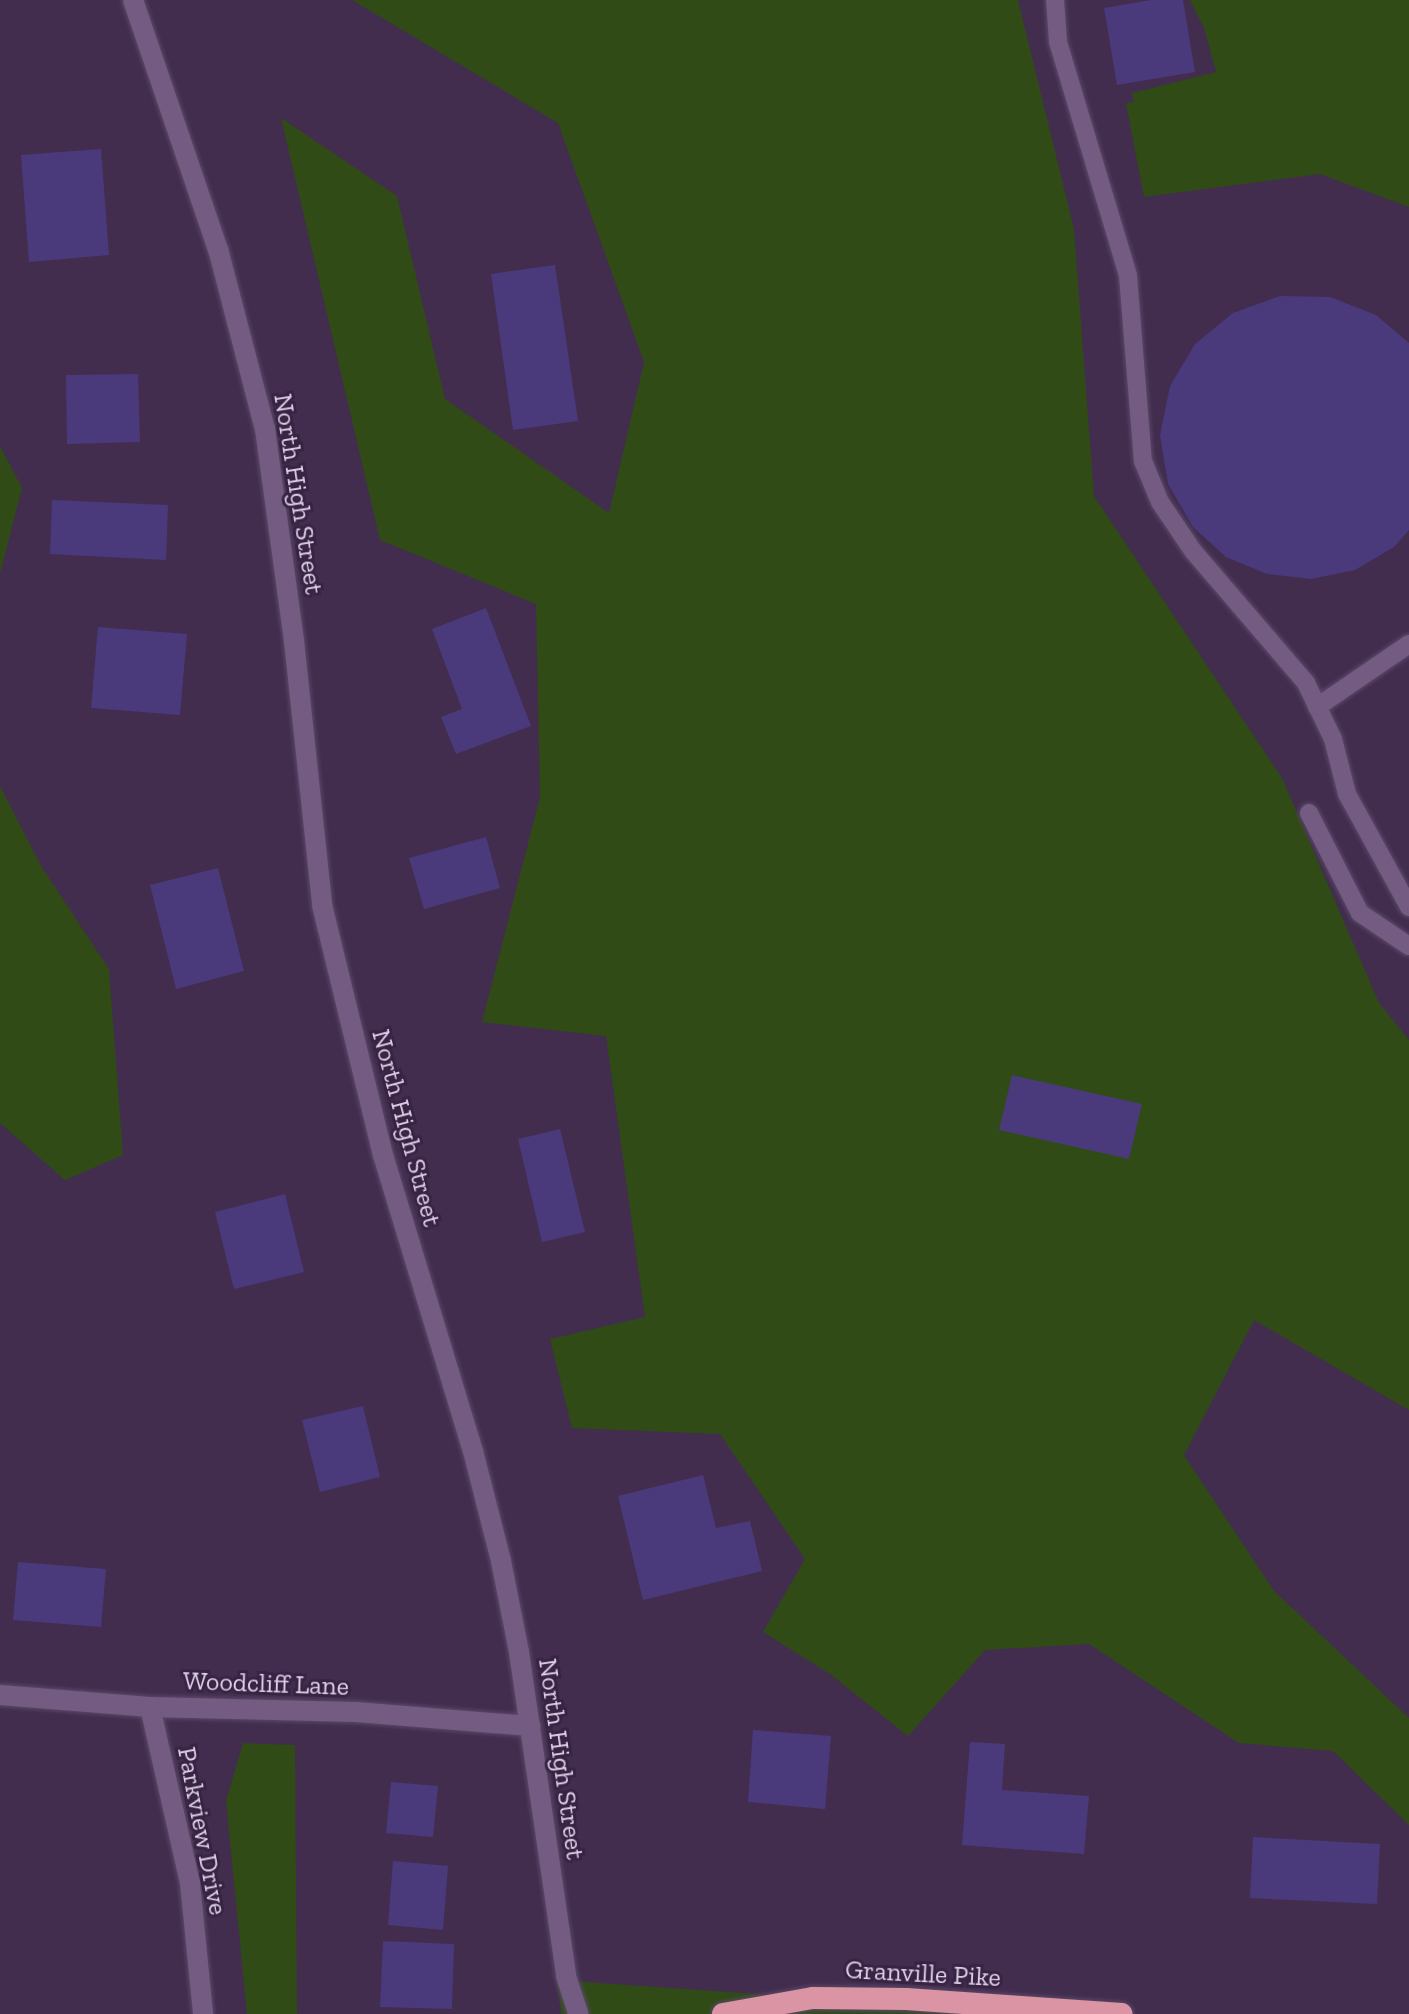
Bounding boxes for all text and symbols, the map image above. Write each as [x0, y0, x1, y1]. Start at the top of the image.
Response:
street label: North High Street [267, 391, 329, 597]
street label: North High Street [365, 1026, 447, 1230]
street label: North High Street [531, 1656, 591, 1862]
street label: Woodcliff Lane [183, 1666, 349, 1702]
street label: Parkview Drive [170, 1744, 234, 1918]
street label: Granville Pike [844, 1954, 1002, 1994]

